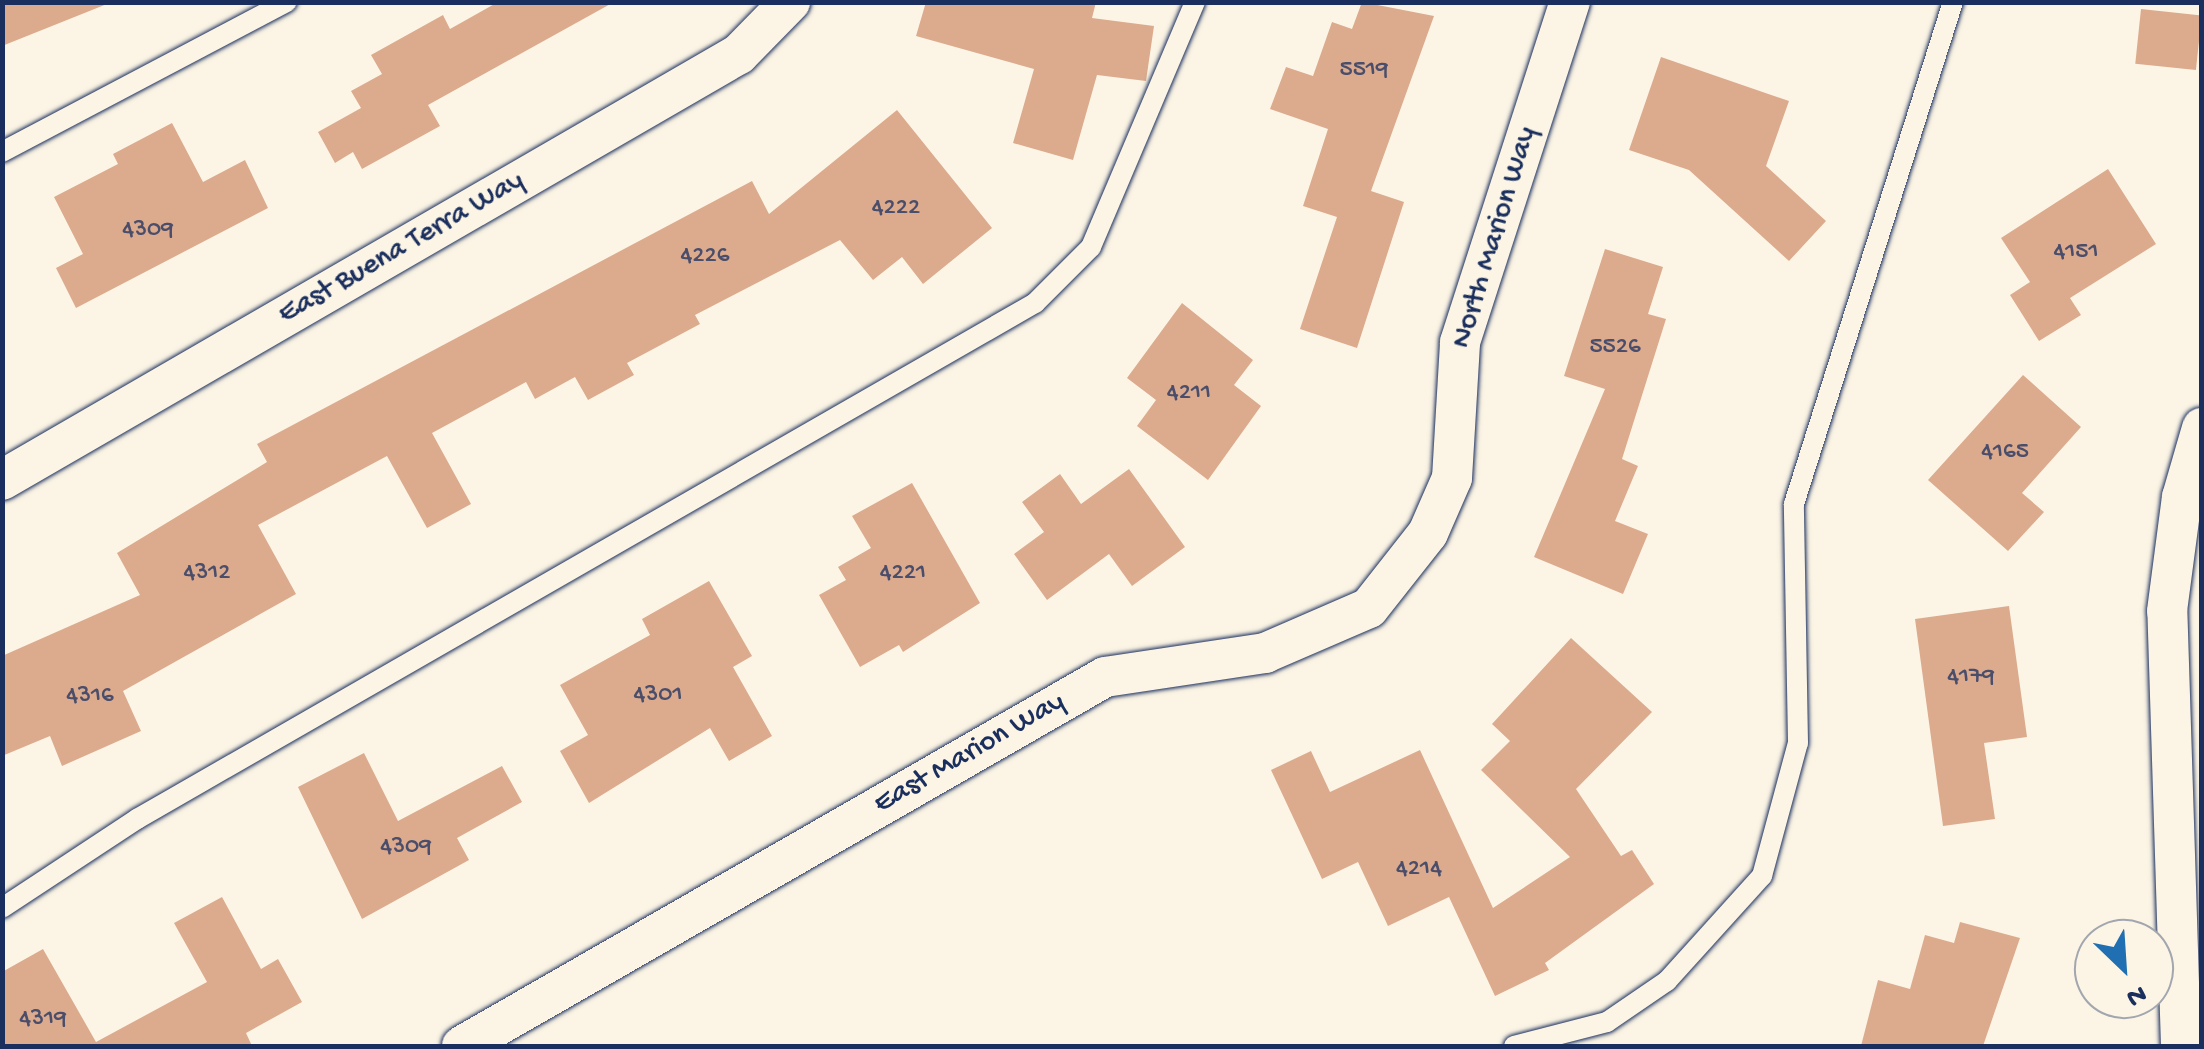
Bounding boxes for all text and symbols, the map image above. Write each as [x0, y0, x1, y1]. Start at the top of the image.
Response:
house number: 5519 [1340, 56, 1388, 86]
street label: North Marion Way [1445, 123, 1547, 353]
street label: East Buena Terra Way [273, 164, 531, 334]
house number: 4222 [872, 194, 920, 224]
house number: 4309 [122, 216, 174, 246]
house number: 4151 [2053, 238, 2099, 268]
house number: 4226 [680, 242, 730, 272]
house number: 5526 [1589, 333, 1641, 363]
house number: 4211 [1167, 379, 1211, 409]
house number: 4165 [1981, 438, 2029, 468]
house number: 4312 [183, 559, 231, 589]
house number: 4221 [880, 559, 926, 589]
house number: 4179 [1947, 663, 1995, 693]
house number: 4301 [633, 681, 683, 711]
house number: 4316 [66, 682, 114, 712]
street label: East Marion Way [868, 685, 1072, 823]
house number: 4309 [380, 833, 432, 863]
house number: 4214 [1396, 855, 1442, 885]
north arrow [2074, 919, 2174, 1019]
text: N [2121, 976, 2151, 1014]
house number: 4319 [19, 1005, 67, 1035]

